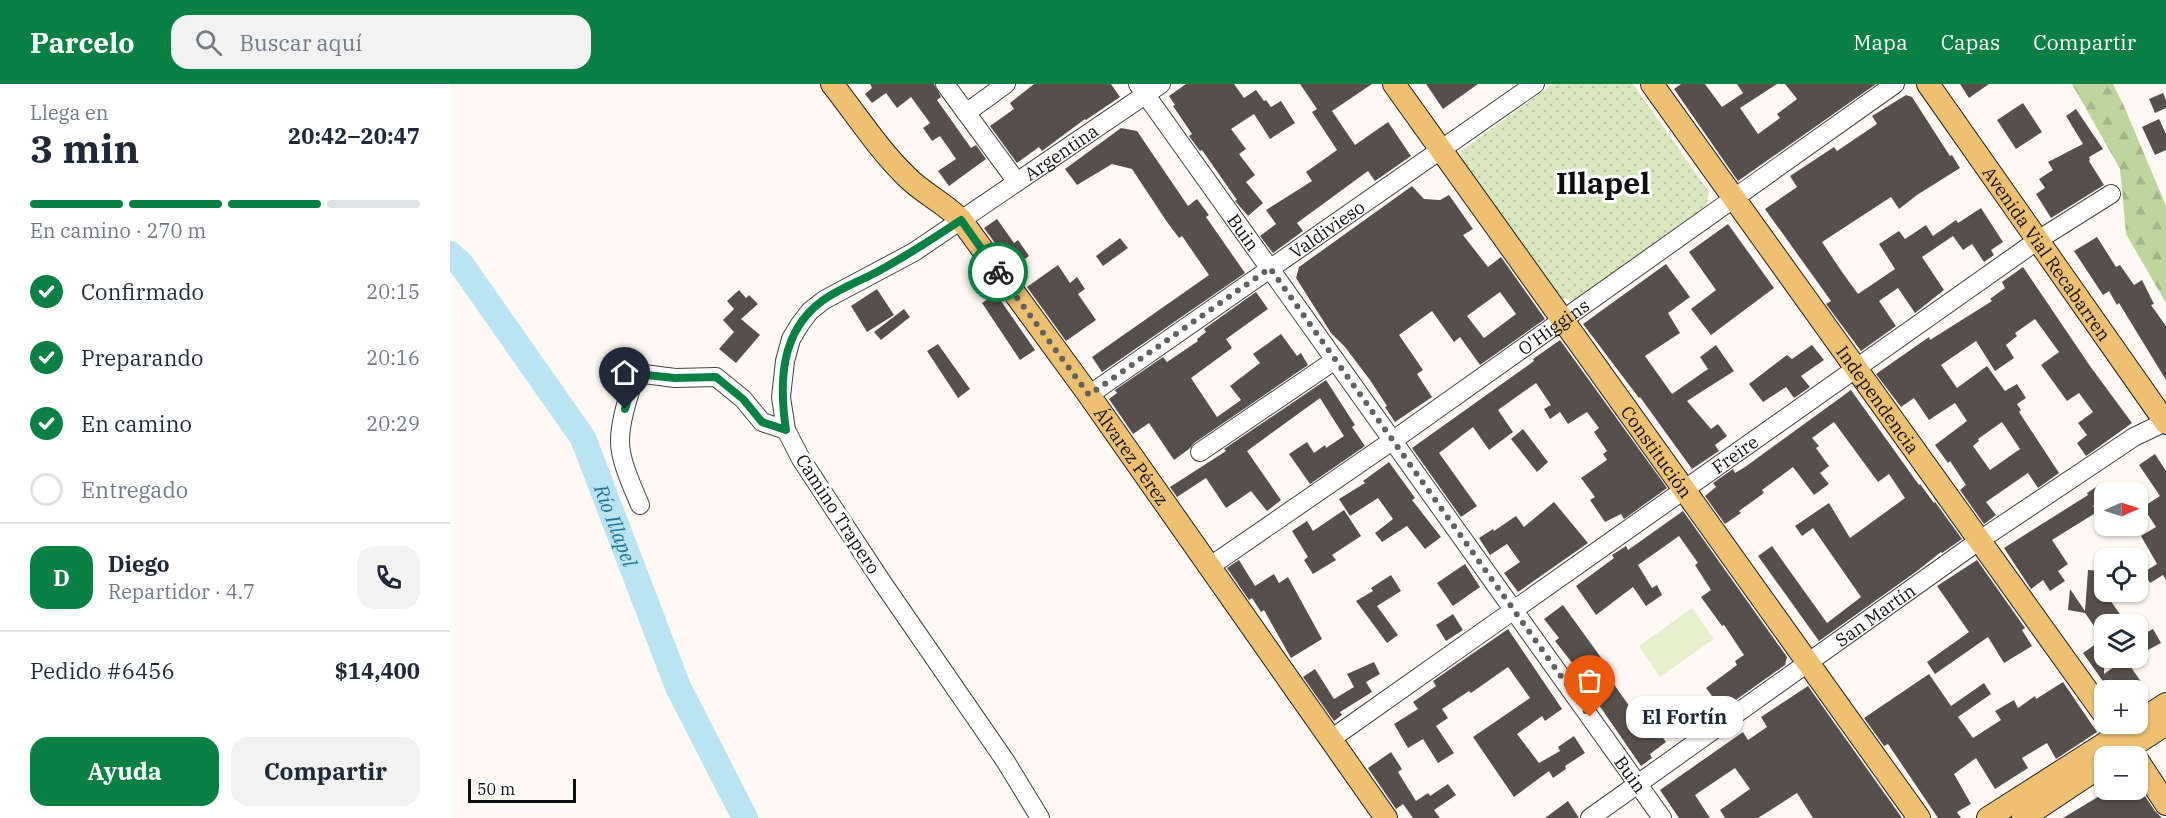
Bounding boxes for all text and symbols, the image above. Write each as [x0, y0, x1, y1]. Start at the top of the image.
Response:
search box [171, 15, 591, 69]
text: Parcelo [30, 24, 135, 61]
icon: search [192, 26, 225, 59]
text: Buscar aquí [240, 28, 362, 57]
text: Mapa [1853, 28, 1908, 56]
text: Capas [1941, 28, 2000, 56]
text: Compartir [2033, 28, 2136, 56]
text: Llega en [30, 99, 108, 126]
street label: Argentina [1020, 119, 1103, 185]
text: 20:42–20:47 [288, 121, 420, 150]
text: 3 min [30, 123, 139, 174]
street label: Avenida Vial Recabarren [1978, 162, 2116, 345]
district label: Illapel [1556, 163, 1650, 202]
street label: Valdivieso [1285, 195, 1369, 263]
street label: Buin [1223, 209, 1265, 255]
text: En camino · 270 m [30, 217, 206, 244]
courier [968, 242, 1028, 302]
icon: bike [982, 256, 1015, 289]
icon: check [30, 275, 63, 308]
text: Confirmado [81, 277, 204, 306]
text: 20:15 [366, 278, 420, 305]
street label: O'Higgins [1513, 293, 1594, 360]
icon: check [30, 341, 63, 374]
street label: Independencia [1832, 341, 1925, 458]
text: Preparando [81, 343, 203, 372]
text: 20:16 [366, 344, 420, 371]
pin [599, 347, 650, 409]
icon: home [608, 356, 641, 389]
street label: Constitución [1616, 401, 1698, 502]
street label: Álvarez Pérez [1089, 402, 1174, 510]
icon: check [30, 407, 63, 440]
text: En camino [81, 409, 192, 438]
text: 20:29 [366, 410, 420, 437]
street label: Freire [1707, 430, 1762, 478]
street label: Camino Trapero [791, 450, 885, 578]
text: Entregado [81, 475, 188, 504]
water label: Río Illapel [588, 479, 644, 571]
north arrow [2094, 482, 2148, 536]
map controls [2094, 482, 2148, 800]
button: phone [357, 546, 420, 609]
button: locate [2094, 548, 2148, 602]
text: Diego [108, 549, 170, 578]
text: D [53, 563, 70, 592]
text: Repartidor · 4.7 [108, 578, 255, 605]
street label: San Martín [1830, 578, 1920, 651]
button: layers [2094, 614, 2148, 668]
pin [1564, 655, 1615, 717]
text: Pedido #6456 [30, 656, 175, 685]
text: $14,400 [335, 656, 420, 685]
icon: bag [1573, 664, 1606, 697]
button: + [2094, 680, 2148, 734]
callout: El Fortín [1626, 696, 1743, 738]
text: El Fortín [1642, 703, 1727, 730]
button: Ayuda [30, 737, 219, 806]
button: Compartir [231, 737, 420, 806]
button: − [2094, 746, 2148, 800]
street label: Buin [1610, 751, 1652, 797]
scale bar [468, 776, 576, 804]
text: 50 m [477, 779, 515, 799]

